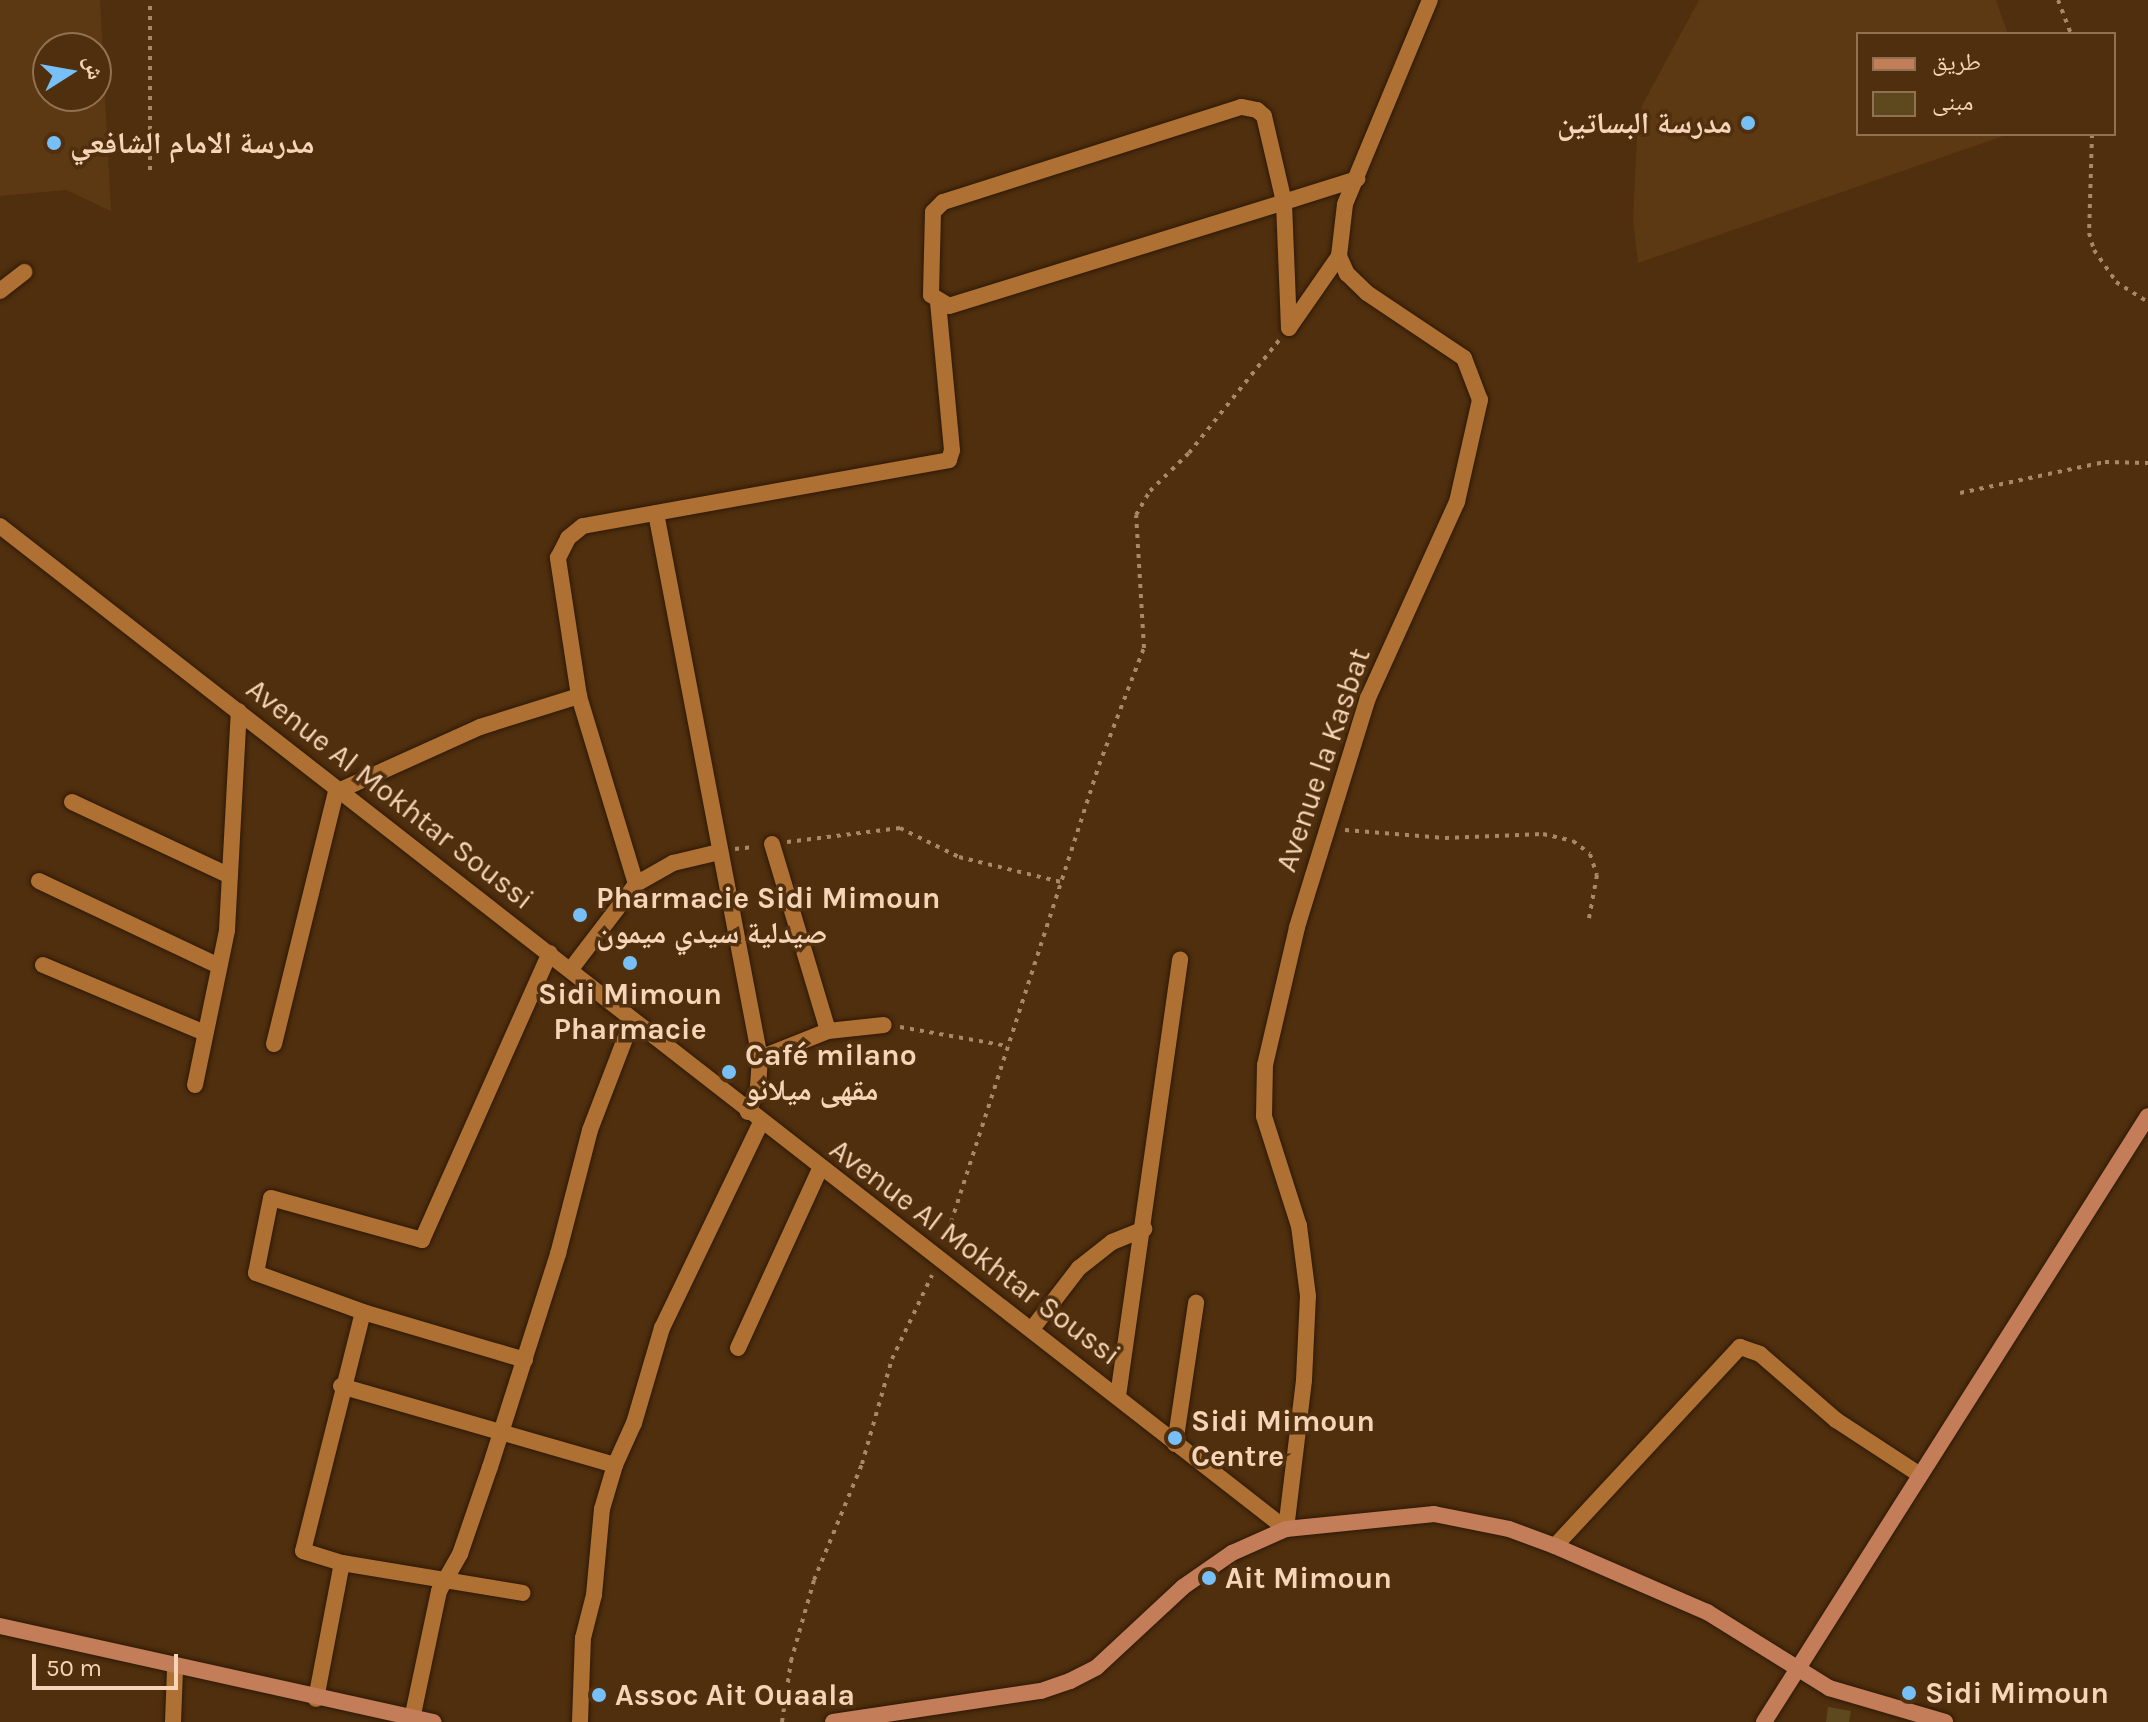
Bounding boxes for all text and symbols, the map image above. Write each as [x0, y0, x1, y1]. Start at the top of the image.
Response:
north arrow [32, 32, 112, 112]
legend [1856, 32, 2116, 136]
text: طريق [1932, 48, 1981, 76]
text: ش [79, 54, 109, 82]
text: مبنى [1932, 88, 1973, 116]
place label: مدرسة البساتين [1557, 105, 1732, 141]
marker: مدرسة البساتين [1739, 114, 1757, 132]
place label: مدرسة الامام الشافعي [70, 125, 315, 161]
marker: مدرسة الامام الشافعي [45, 134, 63, 152]
street label: Avenue la Kasbat [1268, 644, 1378, 876]
street label: Avenue Al Mokhtar Soussi [239, 671, 541, 917]
place label: Pharmacie Sidi Mimoun صيدلية سيدي ميمون [596, 880, 941, 950]
marker: Pharmacie Sidi Mimoun صيدلية سيدي ميمون [571, 906, 589, 924]
marker: Sidi Mimoun Pharmacie [621, 954, 639, 972]
place label: Sidi Mimoun Pharmacie [538, 976, 722, 1046]
place label: Café milano مقهى ميلانو [745, 1037, 917, 1108]
marker: Café milano مقهى ميلانو [720, 1063, 738, 1081]
street label: Avenue Al Mokhtar Soussi [823, 1131, 1127, 1373]
place label: Sidi Mimoun Centre [1191, 1403, 1375, 1474]
marker: Sidi Mimoun Centre [1166, 1429, 1184, 1447]
place label: Ait Mimoun [1225, 1560, 1392, 1596]
marker: Ait Mimoun [1200, 1569, 1218, 1587]
scale bar [36, 1638, 182, 1688]
text: 50 m [46, 1654, 102, 1682]
place label: Sidi Mimoun [1925, 1675, 2109, 1711]
place label: Assoc Ait Ouaala [615, 1677, 855, 1713]
marker: Sidi Mimoun [1900, 1684, 1918, 1702]
marker: Assoc Ait Ouaala [590, 1686, 608, 1704]

